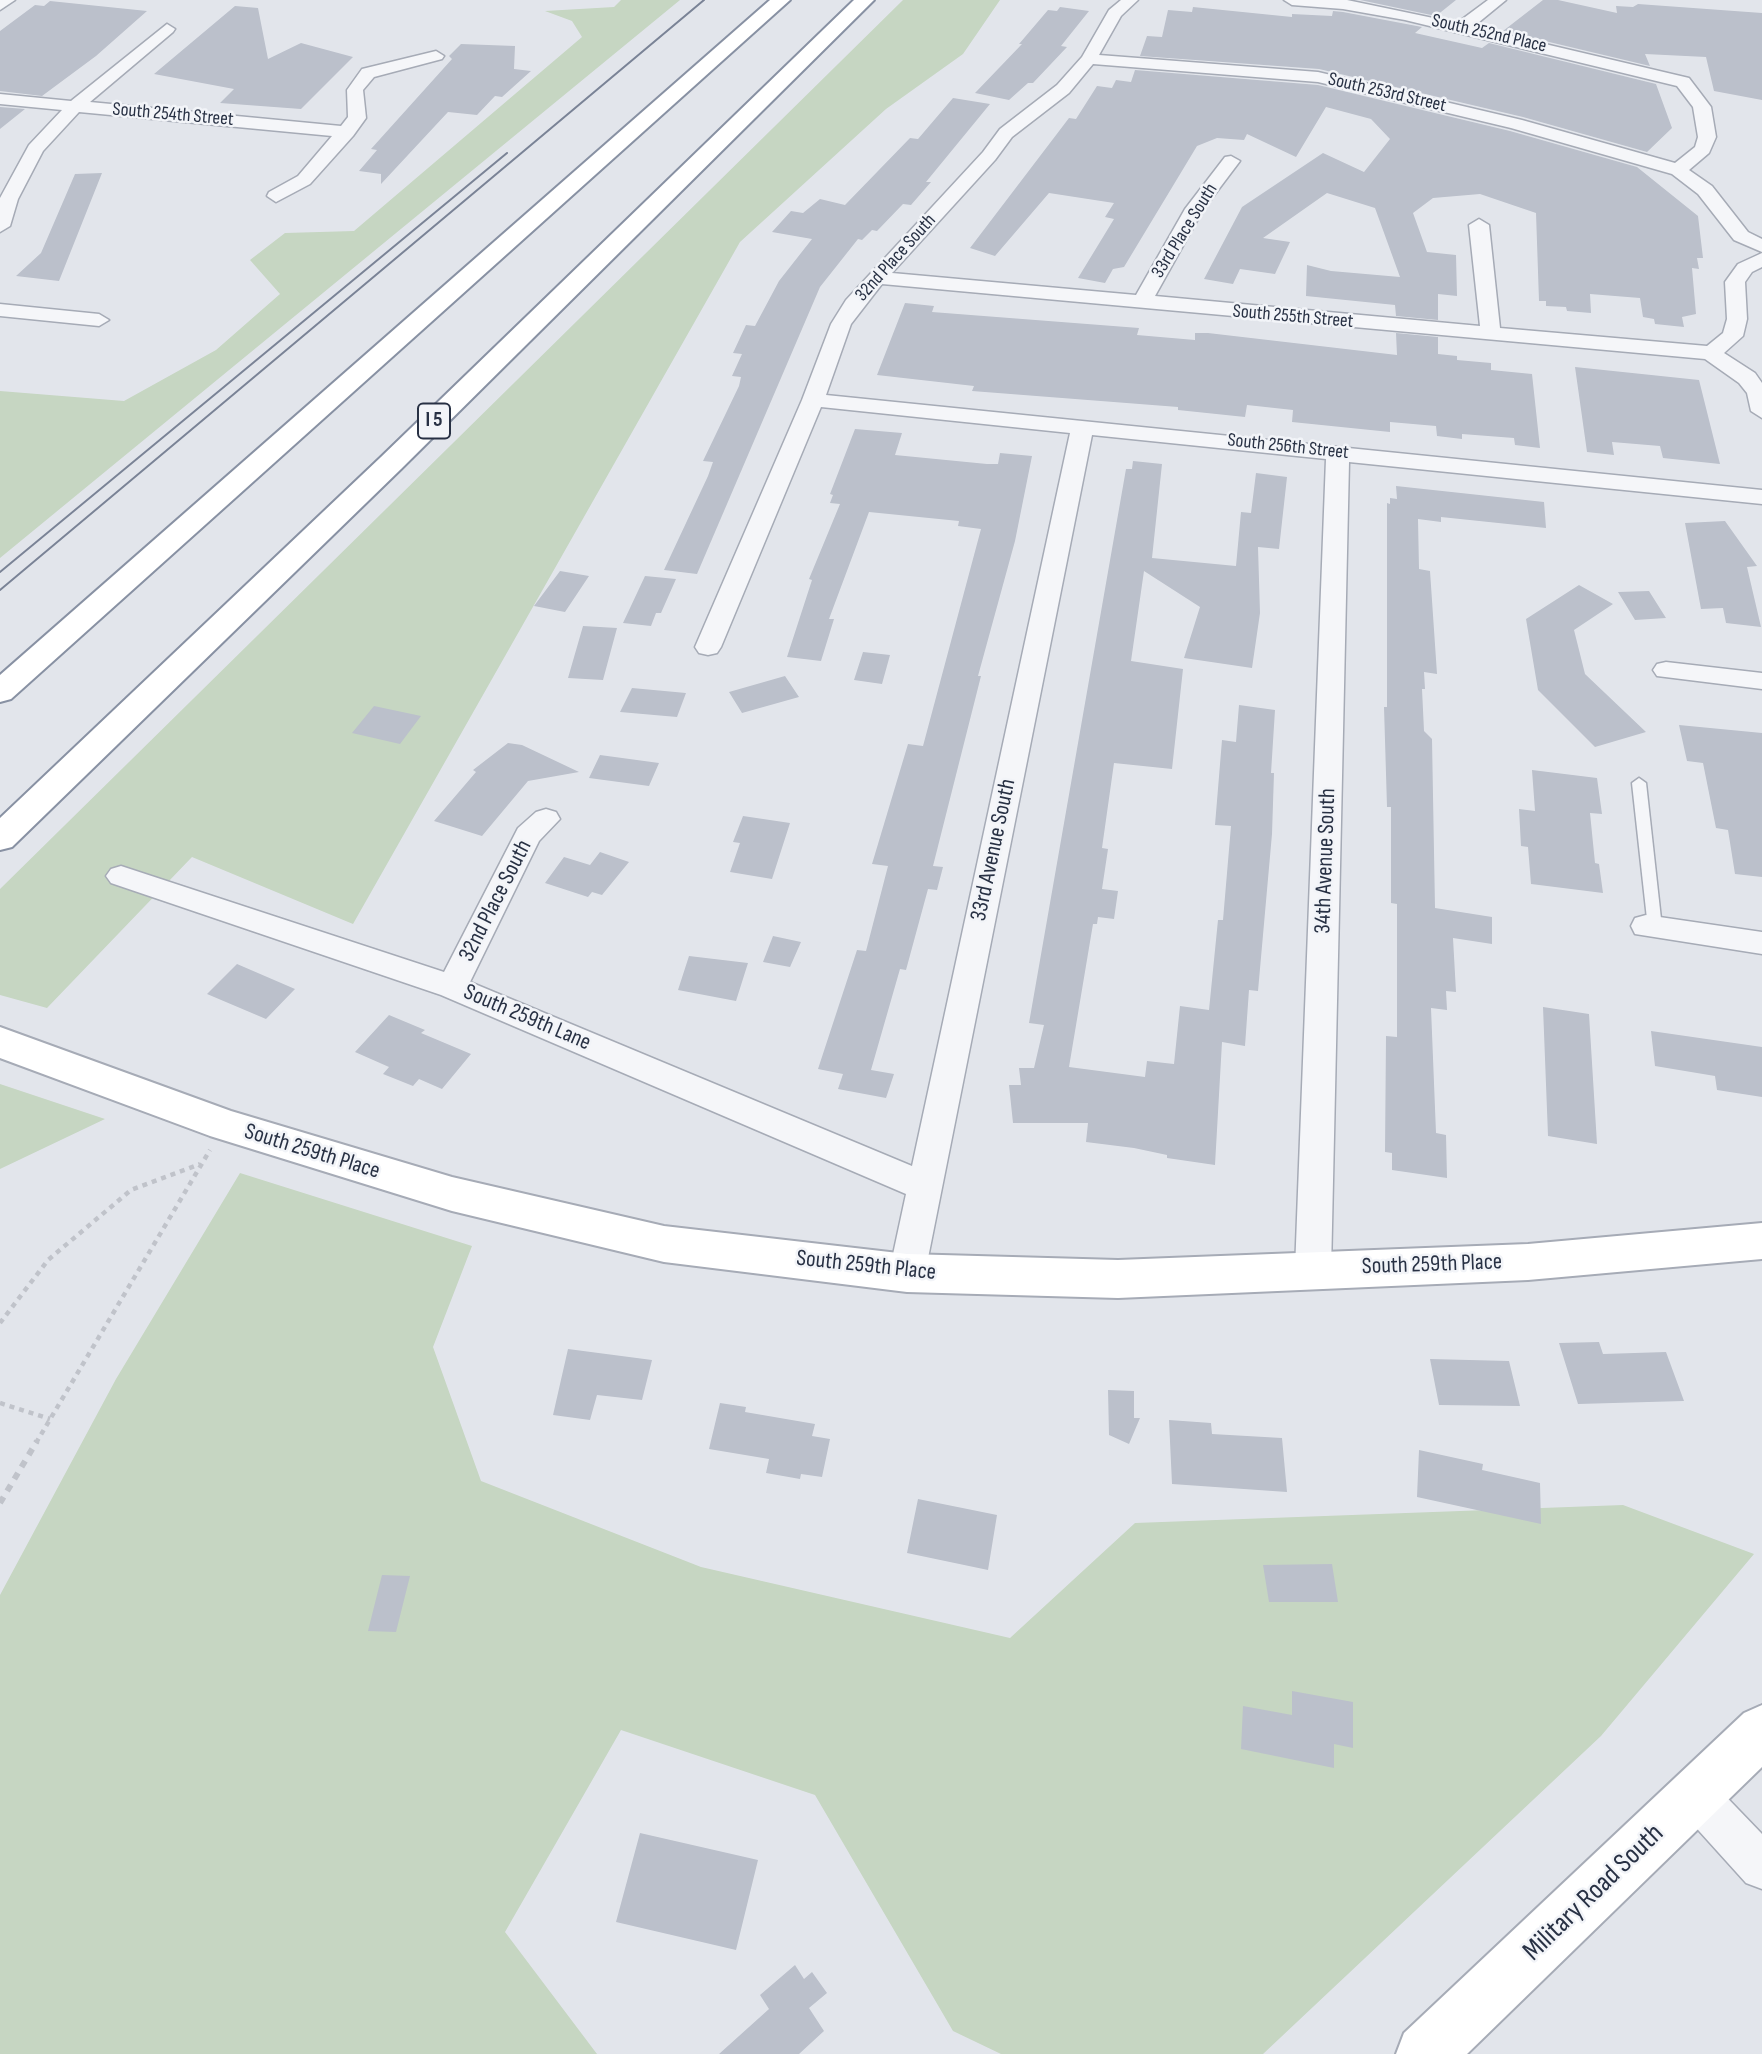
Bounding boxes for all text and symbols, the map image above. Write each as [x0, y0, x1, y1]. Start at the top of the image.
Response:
street label: South 252nd Place [1429, 10, 1549, 58]
street label: South 253rd Street [1326, 68, 1448, 118]
street label: South 254th Street [112, 98, 234, 132]
street label: 33rd Place South [1147, 180, 1223, 282]
street label: 32nd Place South [851, 210, 941, 306]
street label: South 255th Street [1232, 300, 1354, 334]
road number: I 5 [418, 404, 450, 438]
street label: South 256th Street [1226, 429, 1350, 465]
street label: 33rd Avenue South [965, 776, 1023, 924]
street label: 34th Avenue South [1310, 788, 1342, 934]
street label: 32nd Place South [454, 836, 538, 966]
street label: South 259th Lane [459, 979, 595, 1057]
street label: South 259th Place [241, 1118, 383, 1186]
street label: South 259th Place [795, 1245, 937, 1287]
street label: South 259th Place [1361, 1249, 1503, 1281]
street label: Military Road South [1517, 1818, 1671, 1968]

